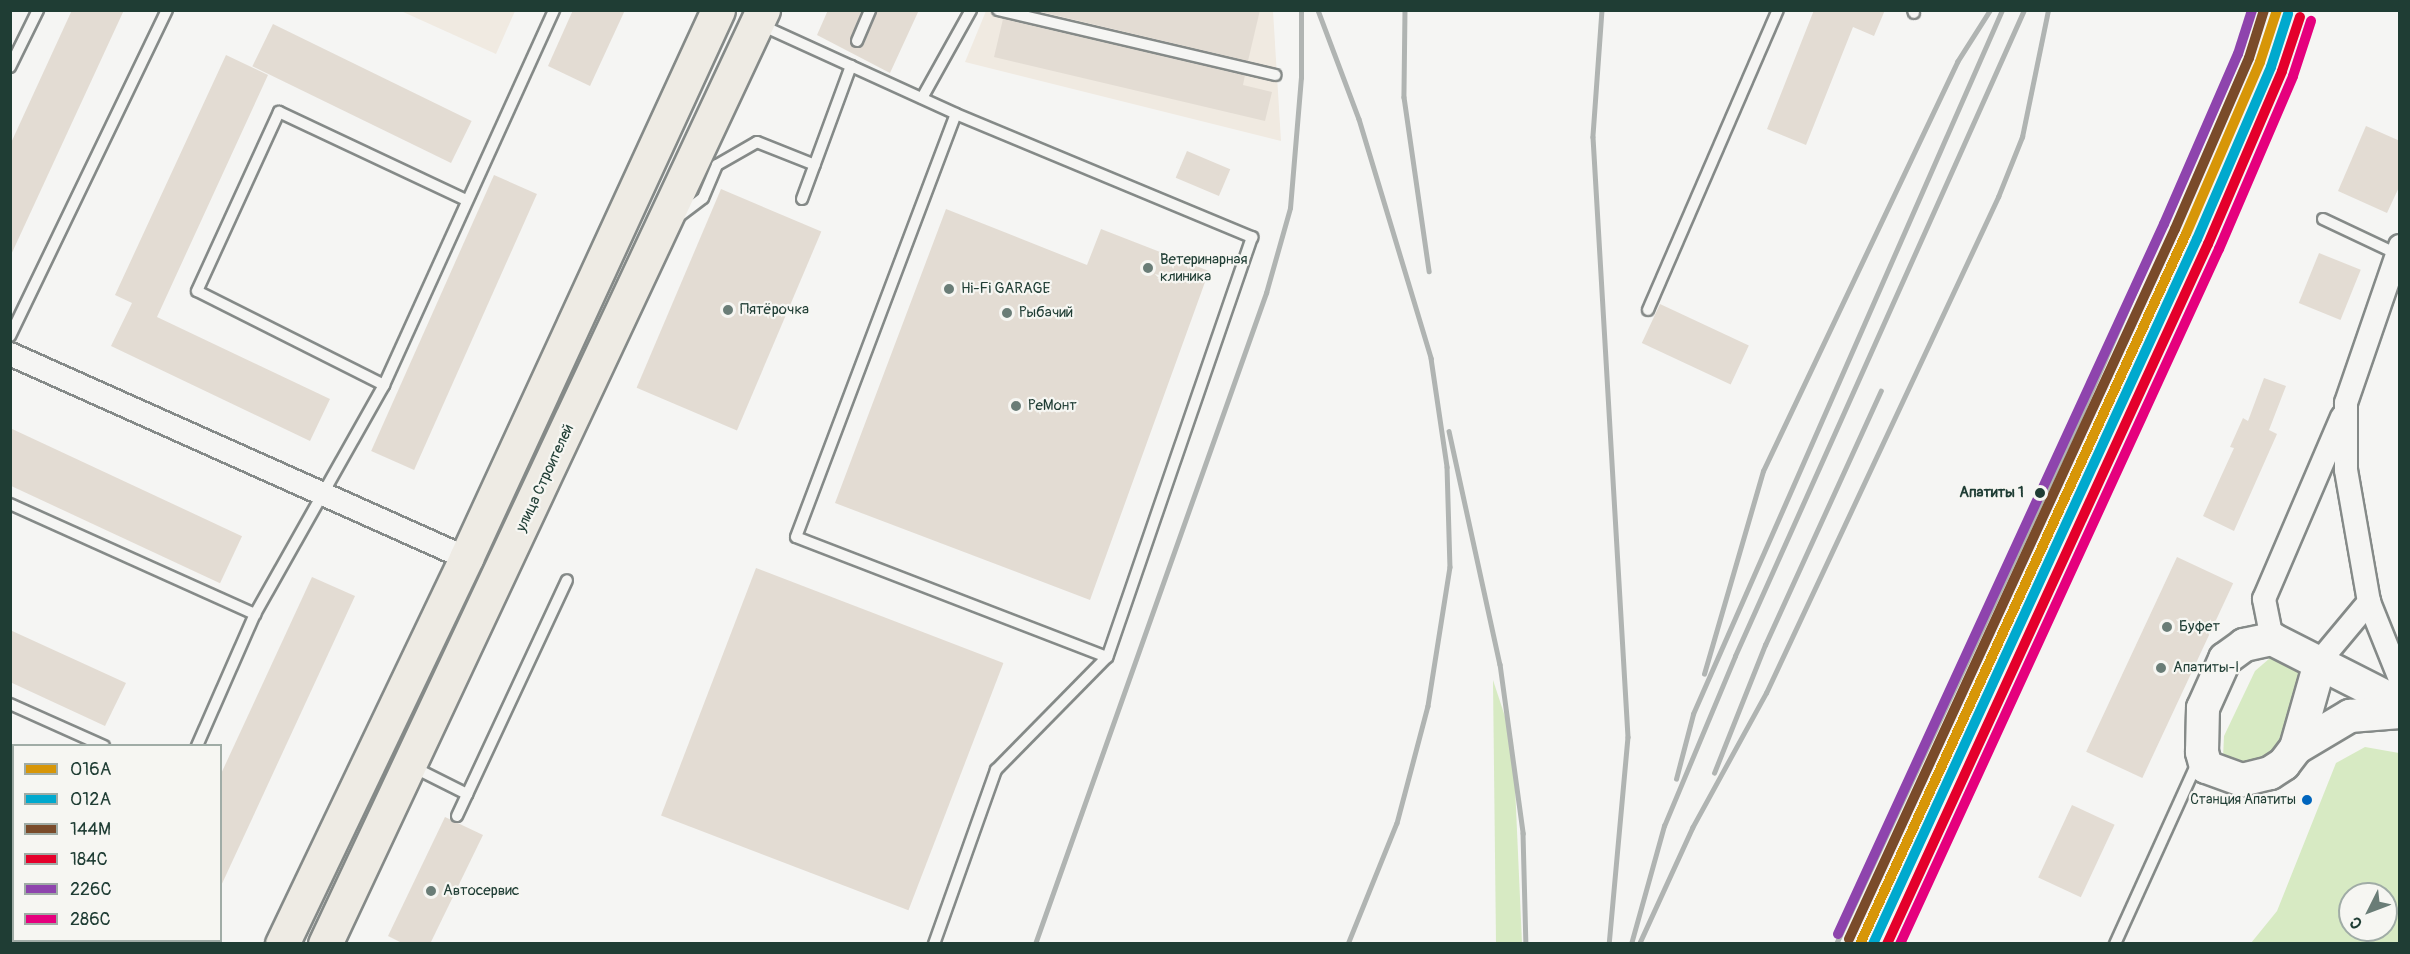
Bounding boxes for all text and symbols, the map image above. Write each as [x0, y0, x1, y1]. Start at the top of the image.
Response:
place label: Ветеринарная клиника [1160, 250, 1248, 285]
marker: Ветеринарная клиника [1141, 261, 1155, 275]
place label: Hi-Fi GARAGE [961, 280, 1050, 298]
marker: Hi-Fi GARAGE [942, 282, 956, 296]
place label: Пятёрочка [740, 301, 809, 319]
marker: Пятёрочка [721, 303, 735, 317]
place label: Рыбачий [1019, 304, 1073, 322]
marker: Рыбачий [1000, 306, 1014, 320]
place label: РеМонт [1028, 397, 1077, 415]
marker: РеМонт [1009, 399, 1023, 413]
street label: улица Строителей [512, 421, 578, 535]
marker: Апатиты 1 [2029, 482, 2051, 504]
place label: Апатиты 1 [1959, 484, 2024, 502]
place label: Буфет [2179, 618, 2220, 636]
marker: Буфет [2160, 620, 2174, 634]
place label: Апатиты-I [2173, 659, 2239, 677]
marker: Апатиты-I [2154, 661, 2168, 675]
legend [12, 744, 222, 942]
text: 016А [70, 758, 112, 781]
text: 012А [70, 788, 111, 811]
place label: Станция Апатиты [2190, 792, 2296, 808]
marker: Станция Апатиты [2301, 794, 2313, 806]
text: 144М [70, 818, 111, 841]
text: 184С [70, 848, 108, 871]
text: 226С [70, 878, 112, 901]
place label: Автосервис [443, 882, 519, 900]
north arrow [2338, 882, 2398, 942]
marker: Автосервис [424, 884, 438, 898]
text: 286С [70, 908, 111, 931]
text: С [2345, 912, 2367, 933]

